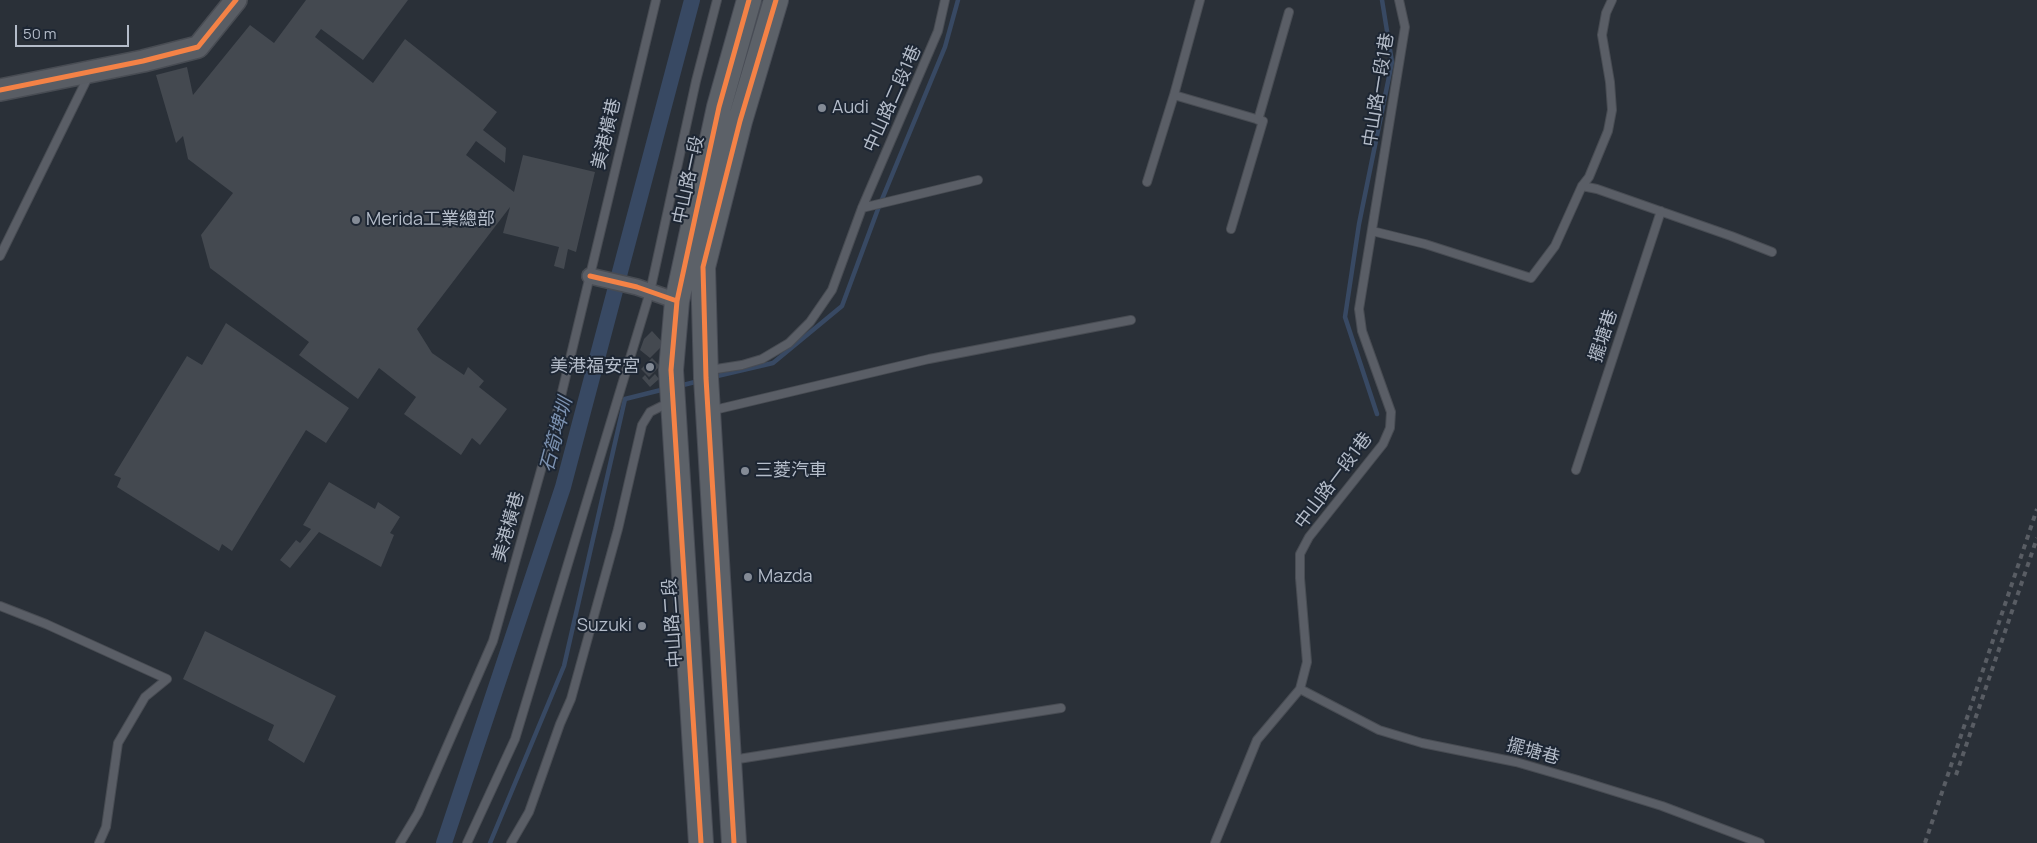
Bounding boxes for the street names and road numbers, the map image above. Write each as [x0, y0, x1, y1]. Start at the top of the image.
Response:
street label: 中山路一段1巷 [1359, 32, 1399, 148]
street label: 中山路二段1巷 [860, 42, 926, 156]
street label: 美港橫巷 [588, 96, 626, 172]
street label: 中山路一段 [669, 134, 709, 226]
street label: 擺塘巷 [1585, 307, 1623, 365]
street label: 中山路一段1巷 [1291, 429, 1377, 533]
street label: 美港橫巷 [489, 489, 529, 565]
street label: 中山路二段 [659, 577, 687, 669]
street label: 擺塘巷 [1504, 735, 1562, 769]

